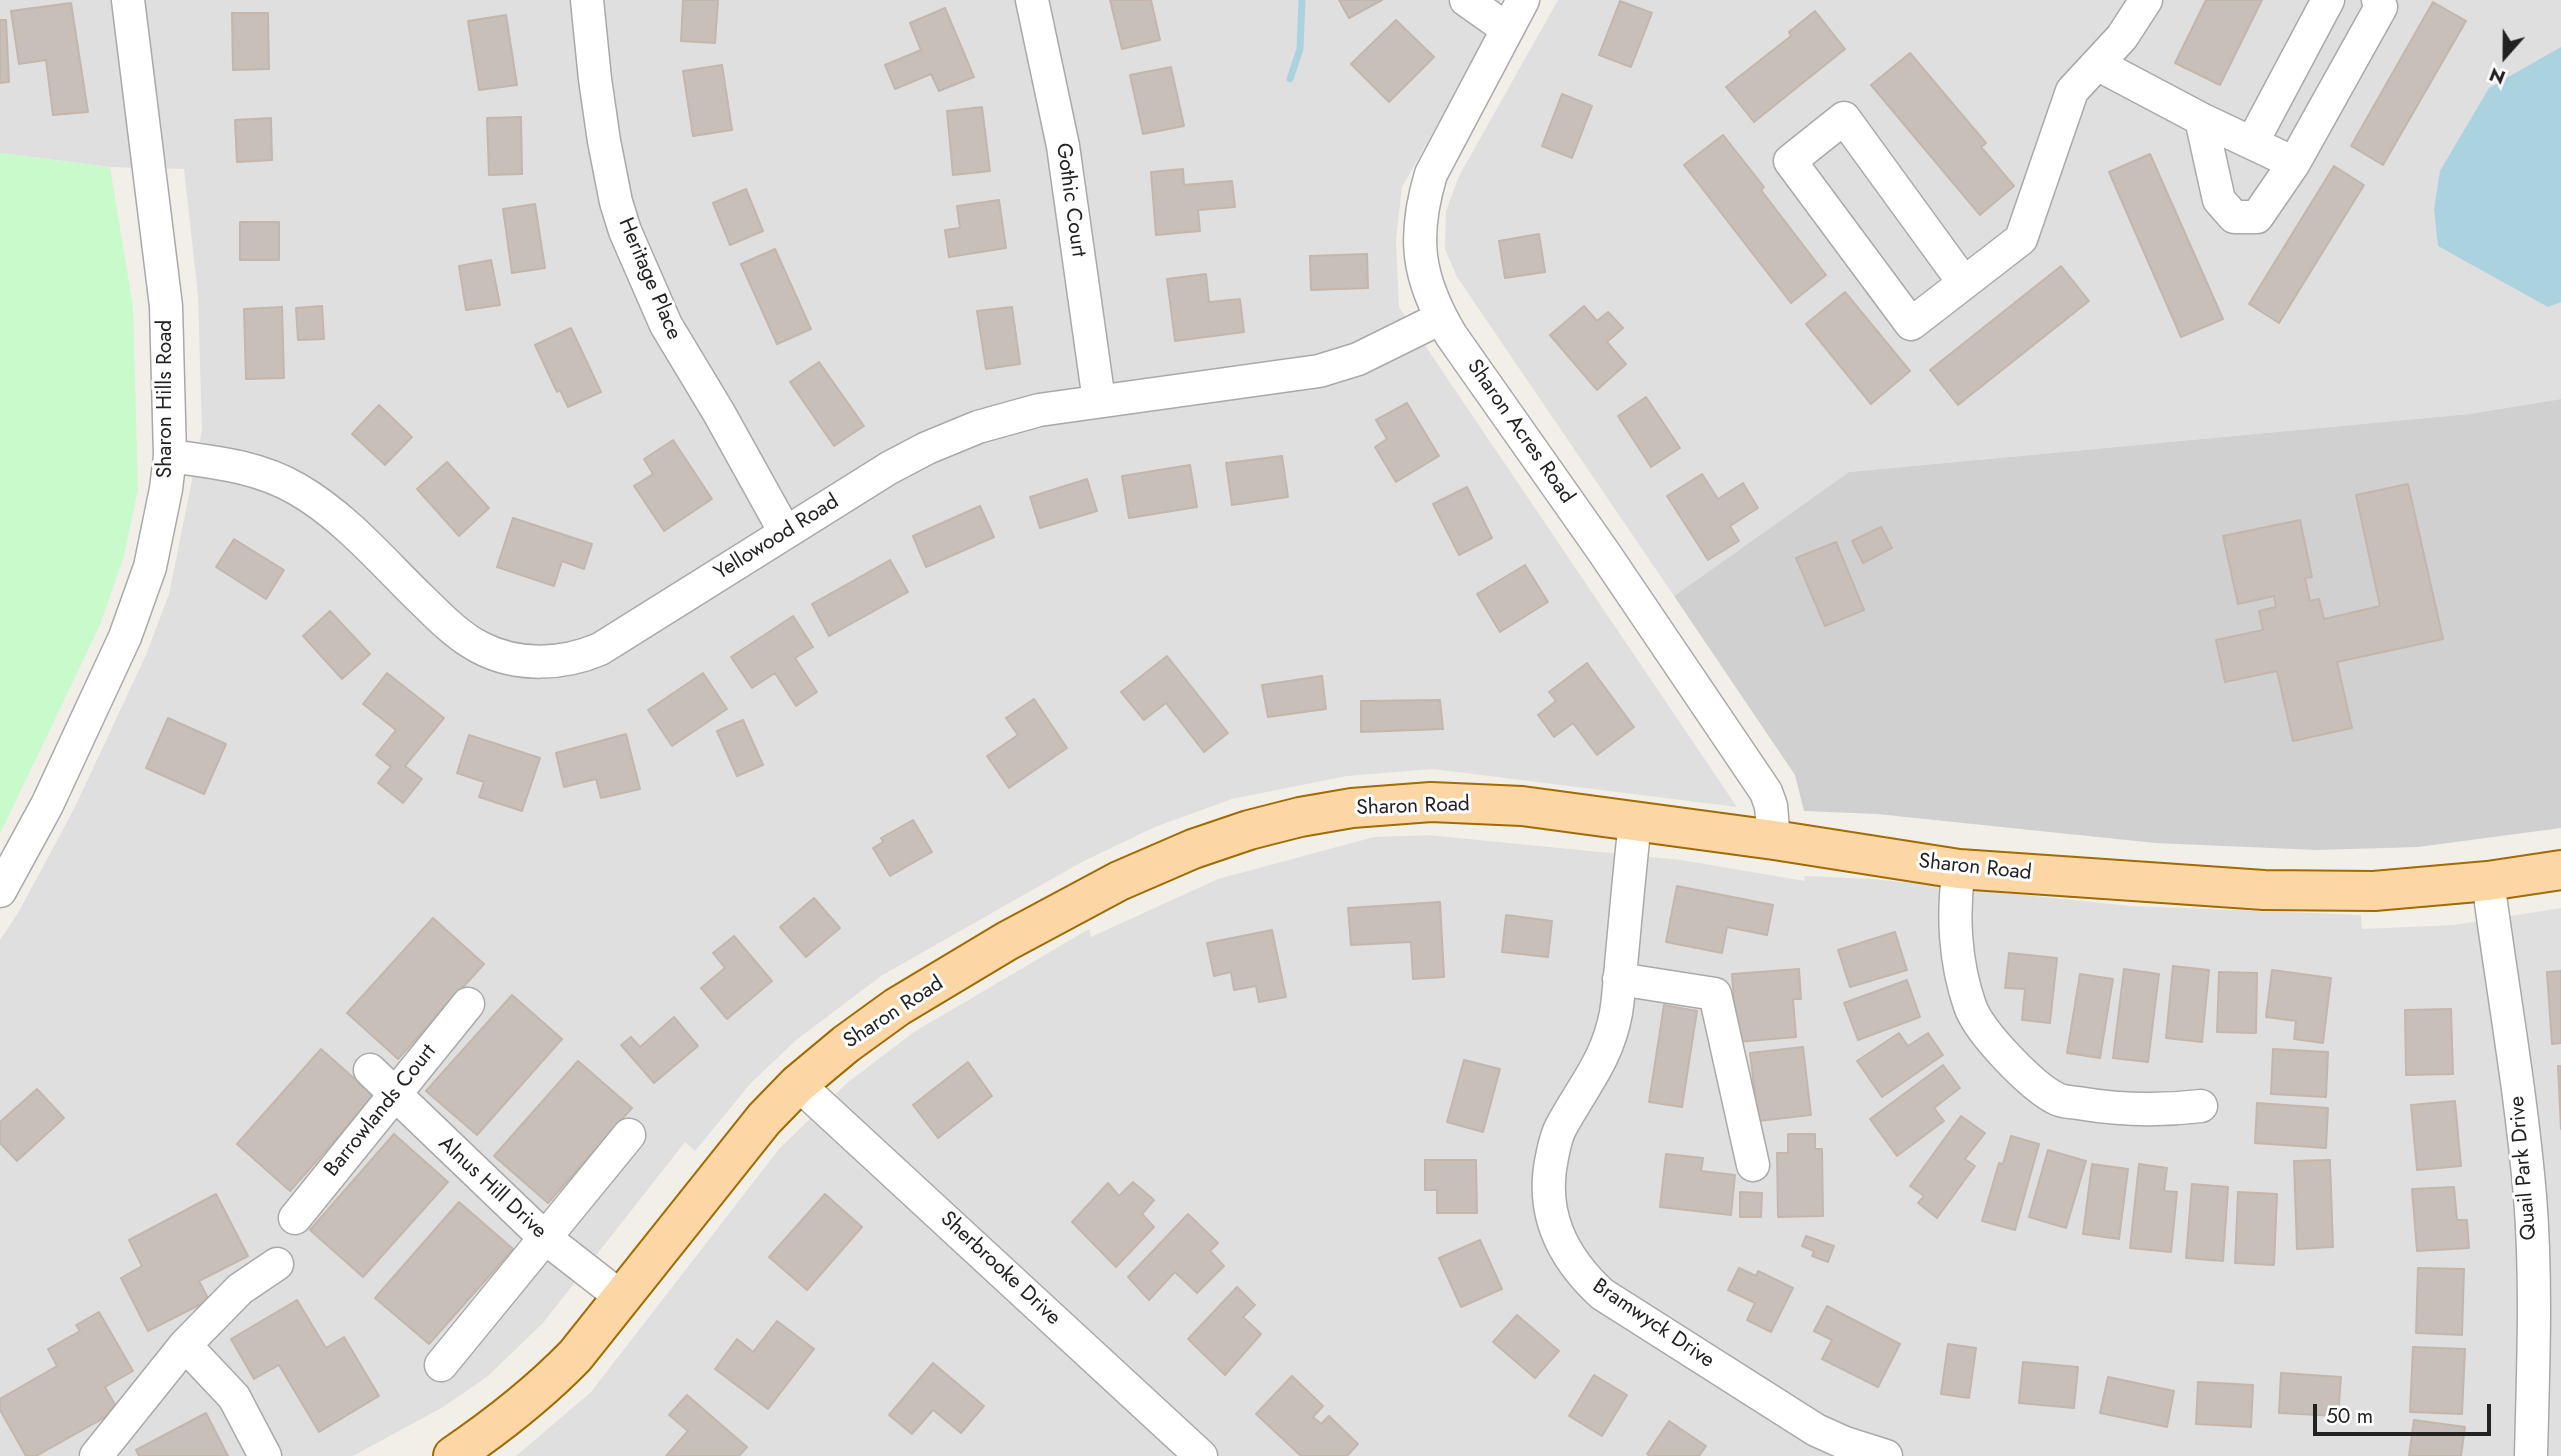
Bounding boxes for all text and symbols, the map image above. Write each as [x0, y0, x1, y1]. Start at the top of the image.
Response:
north arrow [2470, 21, 2540, 91]
text: N [2485, 61, 2509, 91]
street label: Gothic Court [1050, 141, 1090, 259]
street label: Heritage Place [612, 214, 686, 344]
street label: Sharon Hills Road [153, 320, 179, 478]
street label: Sharon Acres Road [1461, 355, 1579, 509]
street label: Yellowood Road [710, 490, 844, 586]
street label: Sharon Road [1356, 792, 1470, 822]
street label: Sharon Road [1917, 850, 2033, 886]
street label: Sharon Road [839, 971, 949, 1055]
street label: Barrowlands Court [320, 1040, 442, 1182]
street label: Quail Park Drive [2505, 1095, 2543, 1241]
street label: Alnus Hill Drive [433, 1132, 551, 1244]
street label: Sherbrooke Drive [935, 1207, 1065, 1331]
street label: Bramwyck Drive [1587, 1274, 1719, 1374]
scale bar [2316, 1390, 2494, 1434]
text: 50 m [2326, 1401, 2373, 1431]

